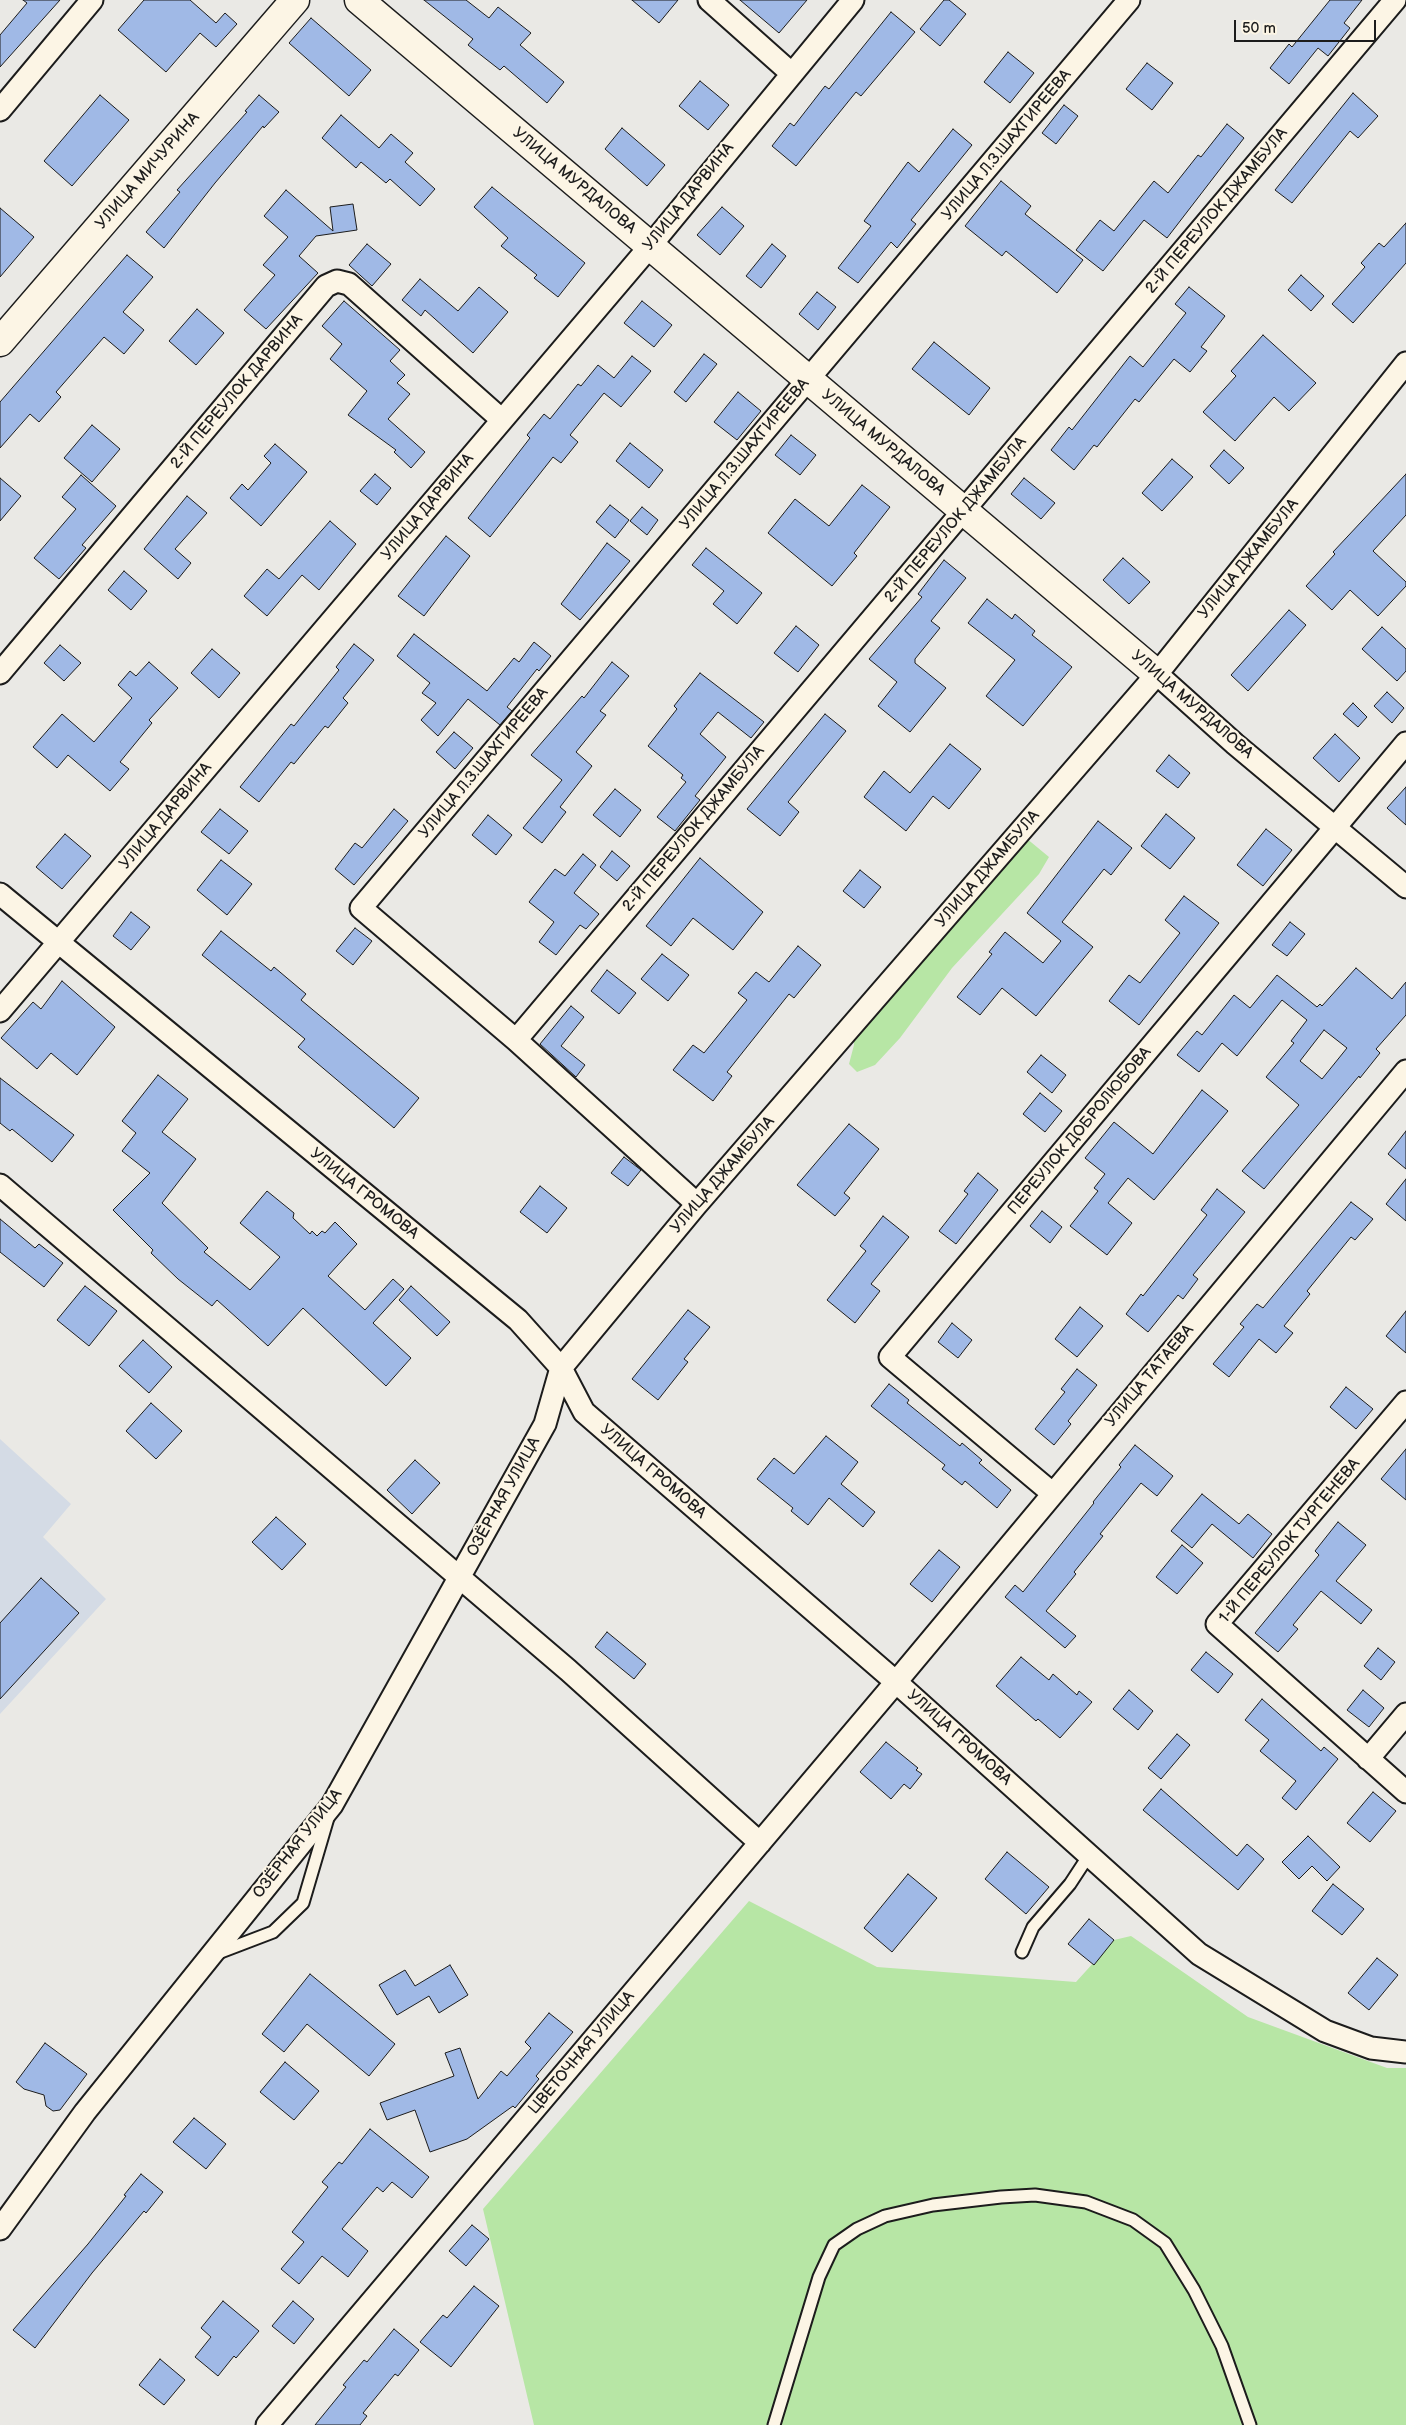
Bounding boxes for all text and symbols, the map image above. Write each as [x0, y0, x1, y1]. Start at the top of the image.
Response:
scale bar [1236, 10, 1378, 42]
text: 50 m [1242, 19, 1276, 38]
street label: УЛИЦА Л.З.ШАХГИРЕЕВА [938, 66, 1076, 224]
street label: УЛИЦА МИЧУРИНА [92, 109, 204, 233]
street label: УЛИЦА МУРДАЛОВА [508, 124, 640, 238]
street label: 2-Й ПЕРЕУЛОК ДЖАМБУЛА [1142, 124, 1292, 298]
street label: УЛИЦА ДАРВИНА [640, 139, 738, 255]
street label: 2-Й ПЕРЕУЛОК ДАРВИНА [167, 311, 307, 473]
street label: УЛИЦА Л.З.ШАХГИРЕЕВА [676, 375, 814, 533]
street label: УЛИЦА МУРДАЛОВА [817, 386, 949, 500]
street label: 2-Й ПЕРЕУЛОК ДЖАМБУЛА [881, 433, 1031, 607]
street label: УЛИЦА ДАРВИНА [378, 450, 478, 564]
street label: УЛИЦА ДЖАМБУЛА [1195, 495, 1303, 623]
street label: УЛИЦА МУРДАЛОВА [1127, 647, 1257, 763]
street label: УЛИЦА Л.З.ШАХГИРЕЕВА [415, 684, 553, 842]
street label: 2-Й ПЕРЕУЛОК ДЖАМБУЛА [619, 742, 769, 916]
street label: УЛИЦА ДАРВИНА [116, 759, 216, 873]
street label: УЛИЦА ДЖАМБУЛА [932, 807, 1044, 931]
street label: ПЕРЕУЛОК ДОБРОЛЮБОВА [1004, 1043, 1156, 1219]
street label: УЛИЦА ДЖАМБУЛА [667, 1113, 779, 1237]
street label: УЛИЦА ГРОМОВА [306, 1144, 422, 1244]
street label: УЛИЦА ТАТАЕВА [1102, 1321, 1198, 1431]
street label: УЛИЦА ГРОМОВА [596, 1421, 710, 1523]
street label: ОЗЁРНАЯ УЛИЦА [463, 1434, 545, 1560]
street label: 1-Й ПЕРЕУЛОК ТУРГЕНЕВА [1215, 1455, 1365, 1627]
street label: УЛИЦА ГРОМОВА [903, 1686, 1015, 1790]
street label: ОЗЁРНАЯ УЛИЦА [249, 1786, 347, 1902]
street label: ЦВЕТОЧНАЯ УЛИЦА [525, 1988, 639, 2118]

